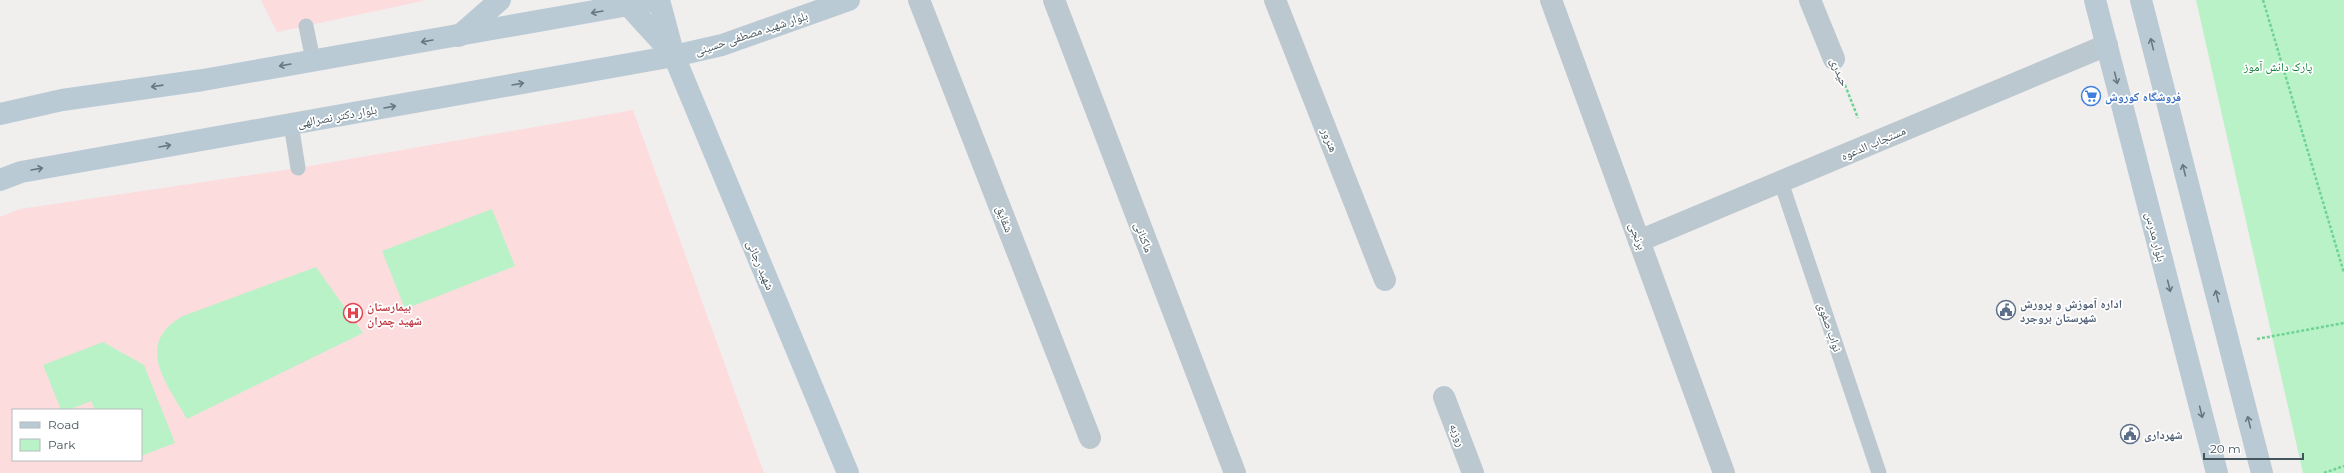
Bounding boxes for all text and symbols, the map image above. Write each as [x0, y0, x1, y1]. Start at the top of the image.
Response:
one-way arrow [591, 8, 604, 16]
street label: بلوار شهید مصطفی حسینی [692, 8, 810, 59]
one-way arrow [421, 37, 434, 45]
one-way arrow [2148, 37, 2156, 50]
street label: حیدری [1827, 55, 1853, 89]
park label: پارک دانش آموز [2243, 59, 2313, 74]
one-way arrow [279, 62, 292, 70]
one-way arrow [2112, 72, 2120, 85]
one-way arrow [511, 80, 524, 88]
one-way arrow [151, 82, 164, 90]
supermarket icon: فروشگاه کوروش [2080, 85, 2102, 107]
place label: فروشگاه کوروش [2105, 89, 2181, 105]
street label: بلوار دکتر نصرالهی [296, 102, 378, 131]
one-way arrow [383, 102, 396, 110]
street label: مستجاب الدعوه [1838, 123, 1908, 164]
street label: هنرور [1318, 125, 1342, 154]
one-way arrow [158, 142, 171, 150]
one-way arrow [2180, 163, 2188, 176]
one-way arrow [30, 165, 43, 173]
street label: شقایق [993, 204, 1017, 235]
street label: بلوار مدرس [2142, 211, 2169, 263]
street label: ماکنانی [1131, 220, 1157, 254]
street label: برنجی [1626, 220, 1650, 252]
street label: شهید رجائی [744, 238, 778, 292]
one-way arrow [2166, 279, 2173, 292]
one-way arrow [2212, 289, 2220, 302]
place label: اداره آموزش و پرورش شهرستان بروجرد [2020, 296, 2122, 326]
place label: بیمارستان شهید چمران [367, 299, 422, 329]
public building icon: اداره آموزش و پرورش شهرستان بروجرد [1995, 299, 2017, 321]
street label: نواب صفوی [1814, 300, 1845, 354]
hospital icon: بیمارستان شهید چمران [342, 302, 364, 324]
one-way arrow [2198, 405, 2206, 418]
legend [12, 409, 142, 461]
one-way arrow [2244, 415, 2252, 428]
text: Road [48, 417, 79, 432]
street label: روزبه [1446, 421, 1469, 449]
public building icon: شهرداری [2119, 423, 2141, 445]
place label: شهرداری [2144, 427, 2183, 443]
scale bar [2204, 435, 2303, 461]
text: Park [48, 437, 76, 452]
text: 20 m [2210, 441, 2241, 456]

